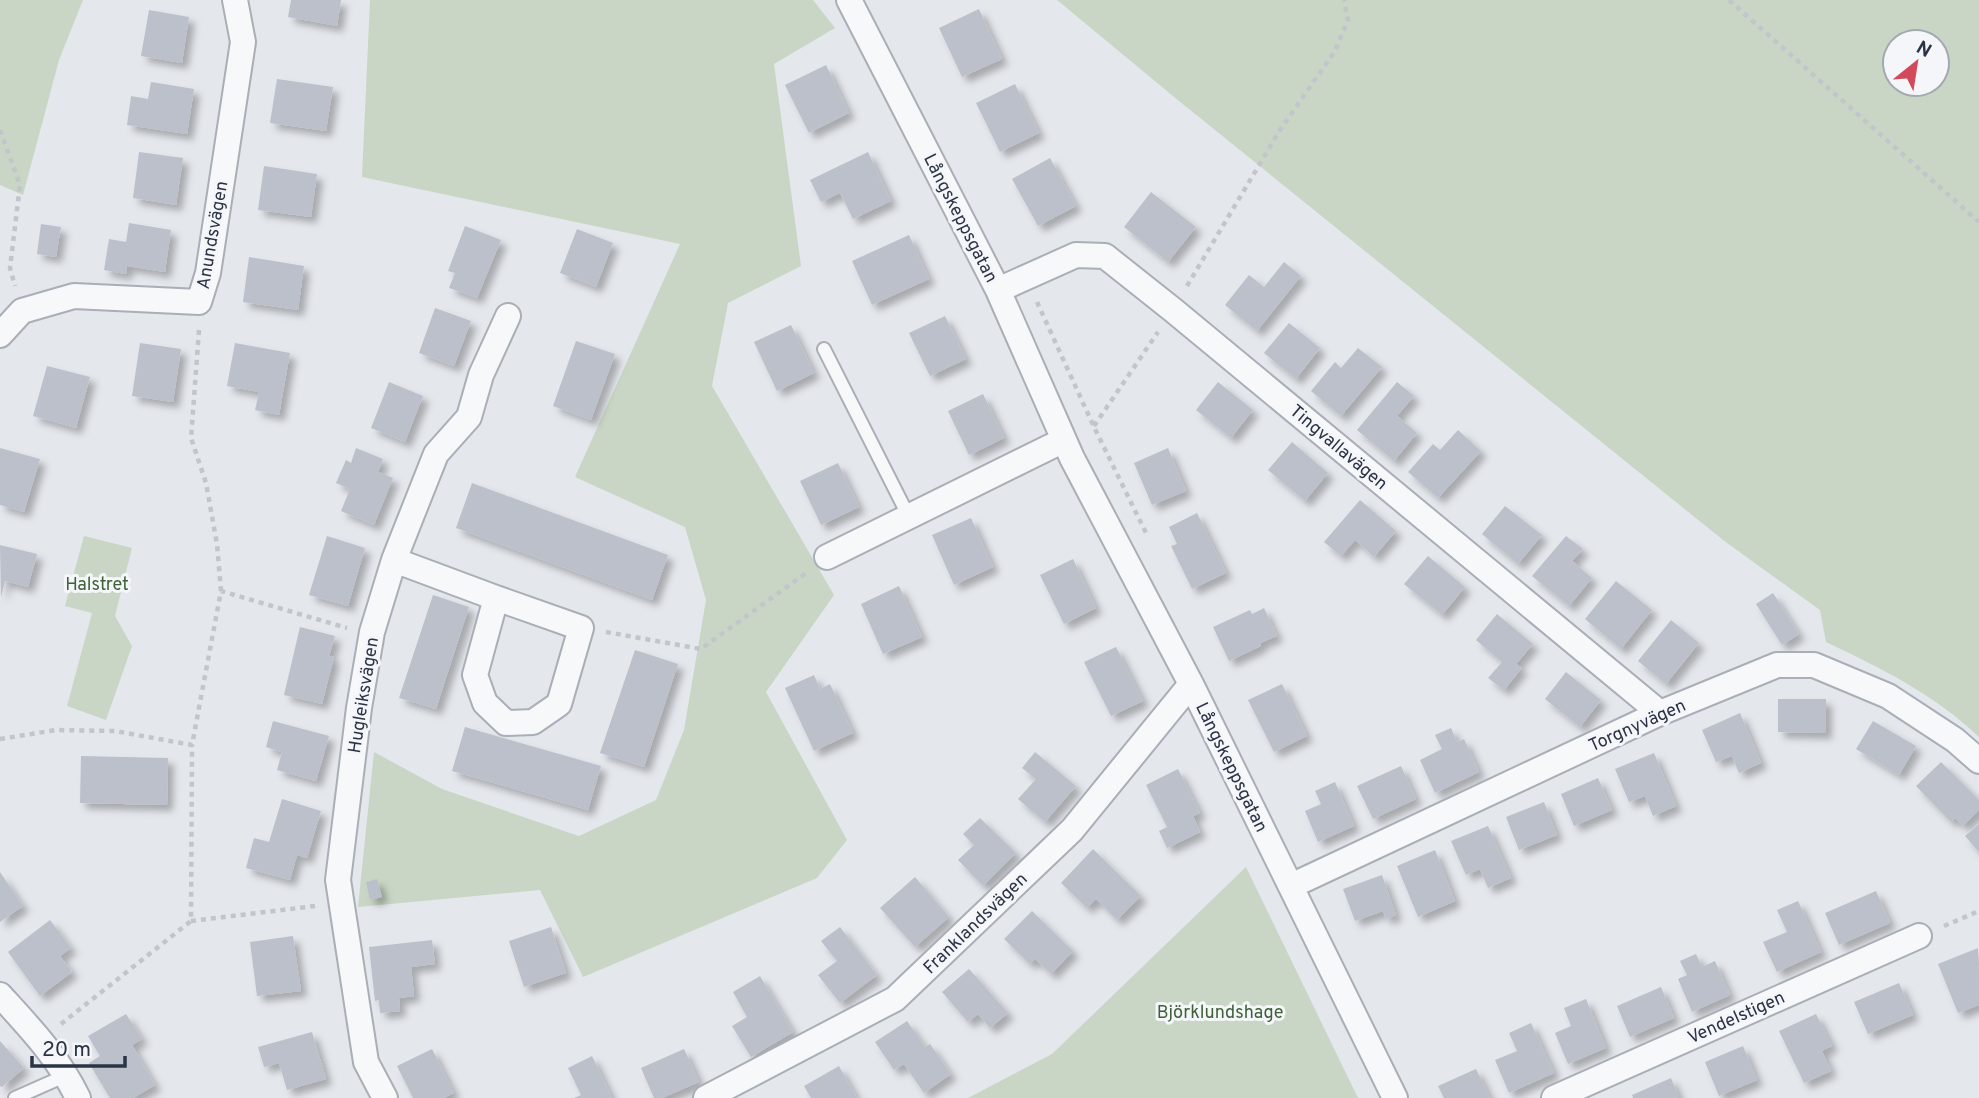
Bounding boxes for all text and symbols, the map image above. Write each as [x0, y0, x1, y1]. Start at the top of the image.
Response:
north arrow [1881, 28, 1951, 98]
text: N [1912, 36, 1935, 64]
street label: Långskeppsgatan [917, 150, 1002, 287]
street label: Anundsvägen [193, 179, 234, 291]
street label: Tingvallavägen [1284, 400, 1392, 496]
park label: Halstret [65, 574, 129, 597]
street label: Hugleiksvägen [344, 635, 385, 755]
street label: Torgnyvägen [1585, 695, 1690, 758]
street label: Långskeppsgatan [1189, 699, 1272, 836]
street label: Franklandsvägen [919, 868, 1033, 980]
street label: Vendelstigen [1684, 987, 1789, 1050]
park label: Björklundshage [1157, 1002, 1283, 1025]
scale bar [32, 1024, 124, 1068]
text: 20 m [42, 1037, 91, 1064]

